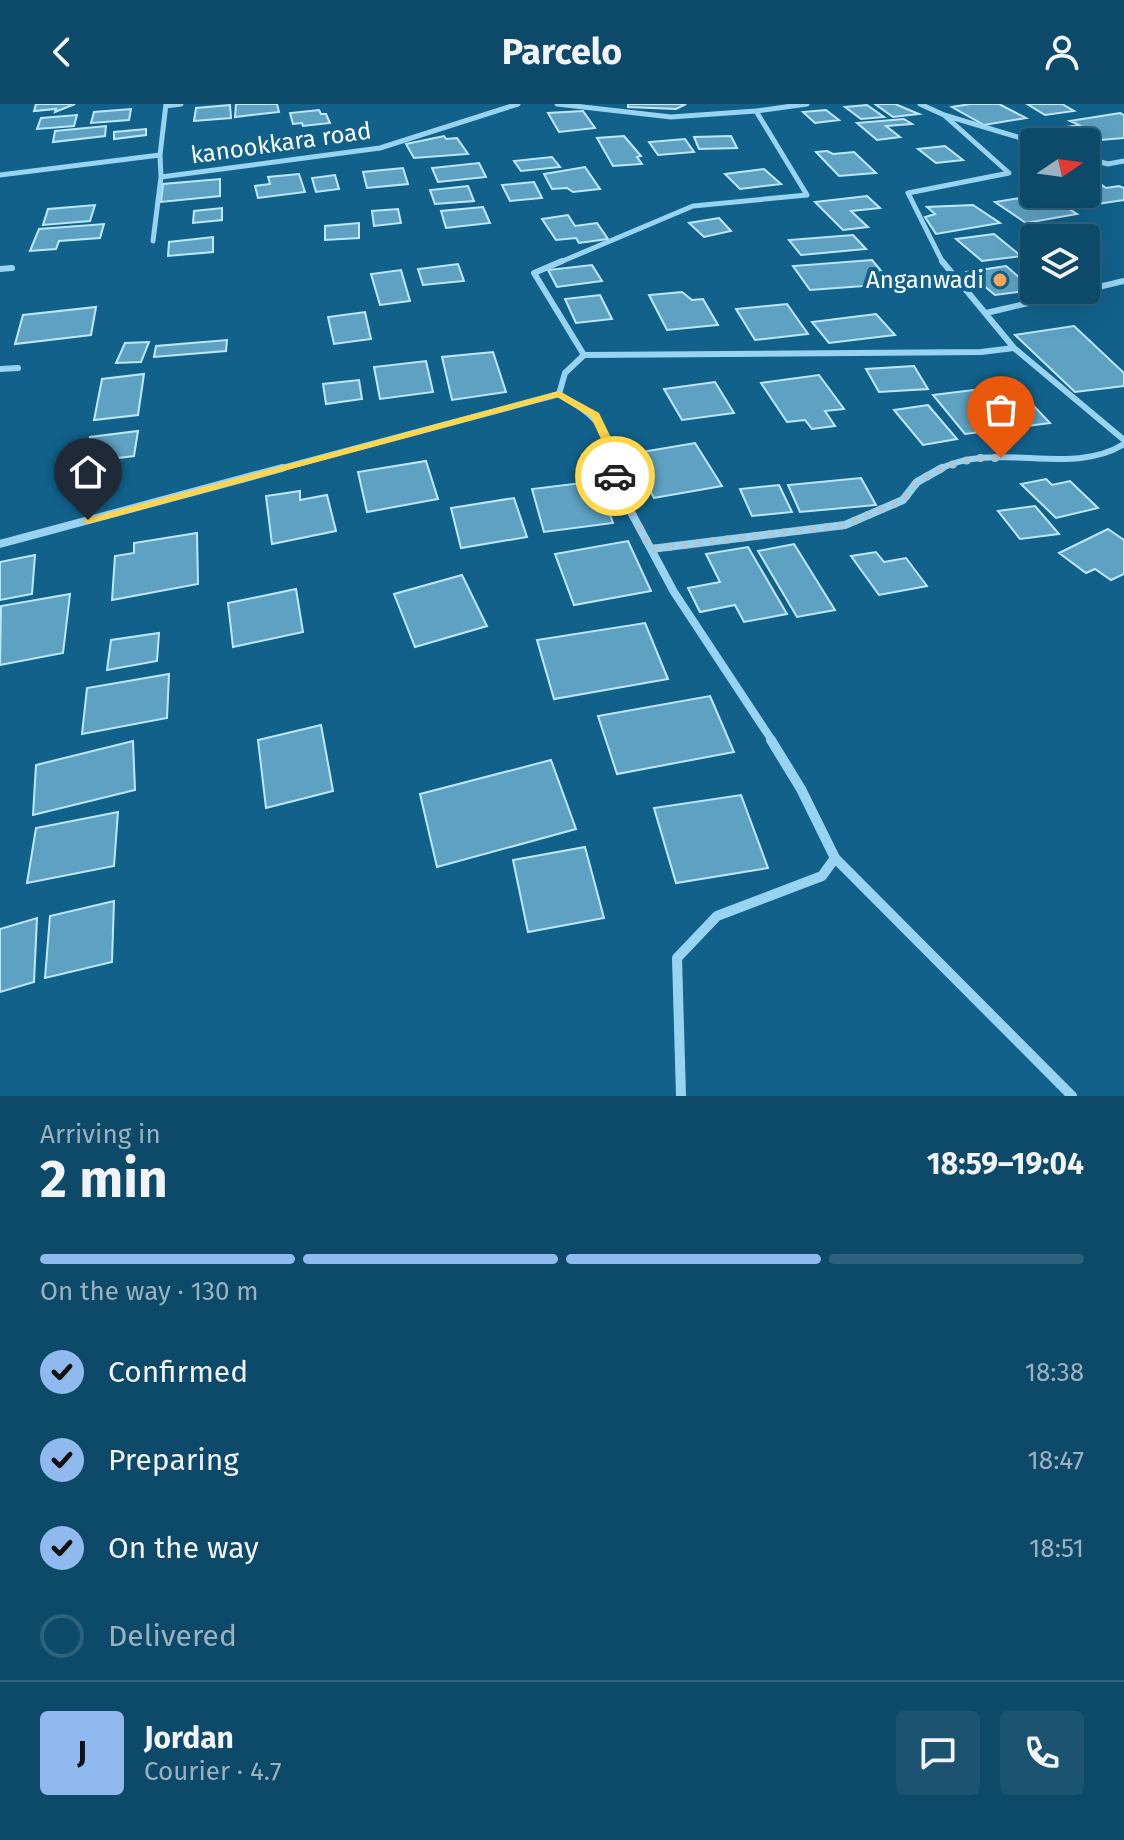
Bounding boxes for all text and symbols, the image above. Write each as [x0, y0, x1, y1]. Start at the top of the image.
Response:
icon: back [40, 30, 84, 74]
text: Parcelo [502, 30, 622, 74]
icon: person [1040, 30, 1084, 74]
street label: kanookkara road [189, 116, 373, 170]
north arrow [1020, 128, 1100, 208]
map controls [1020, 128, 1100, 304]
button: layers [1020, 224, 1100, 304]
place label: Anganwadi [866, 266, 984, 294]
marker: Anganwadi [991, 271, 1009, 289]
pin [967, 376, 1035, 458]
icon: bag [979, 388, 1023, 432]
courier [575, 436, 655, 516]
pin [54, 438, 122, 520]
icon: home [66, 450, 110, 494]
icon: car [593, 454, 637, 498]
text: Arriving in [40, 1119, 161, 1150]
text: 18:59–19:04 [927, 1146, 1084, 1182]
text: 2 min [40, 1148, 168, 1211]
text: On the way · 130 m [40, 1276, 259, 1307]
icon: check [40, 1350, 84, 1394]
text: Confirmed [108, 1354, 248, 1390]
text: 18:38 [1025, 1357, 1084, 1388]
icon: check [40, 1438, 84, 1482]
text: Preparing [108, 1442, 239, 1478]
text: 18:47 [1028, 1445, 1084, 1476]
icon: check [40, 1526, 84, 1570]
text: On the way [108, 1530, 259, 1566]
text: 18:51 [1029, 1533, 1084, 1564]
text: Delivered [108, 1618, 237, 1654]
button: chat [896, 1711, 980, 1795]
button: phone [1000, 1711, 1084, 1795]
text: Jordan [144, 1720, 234, 1756]
text: J [77, 1735, 87, 1771]
text: Courier · 4.7 [144, 1756, 282, 1787]

